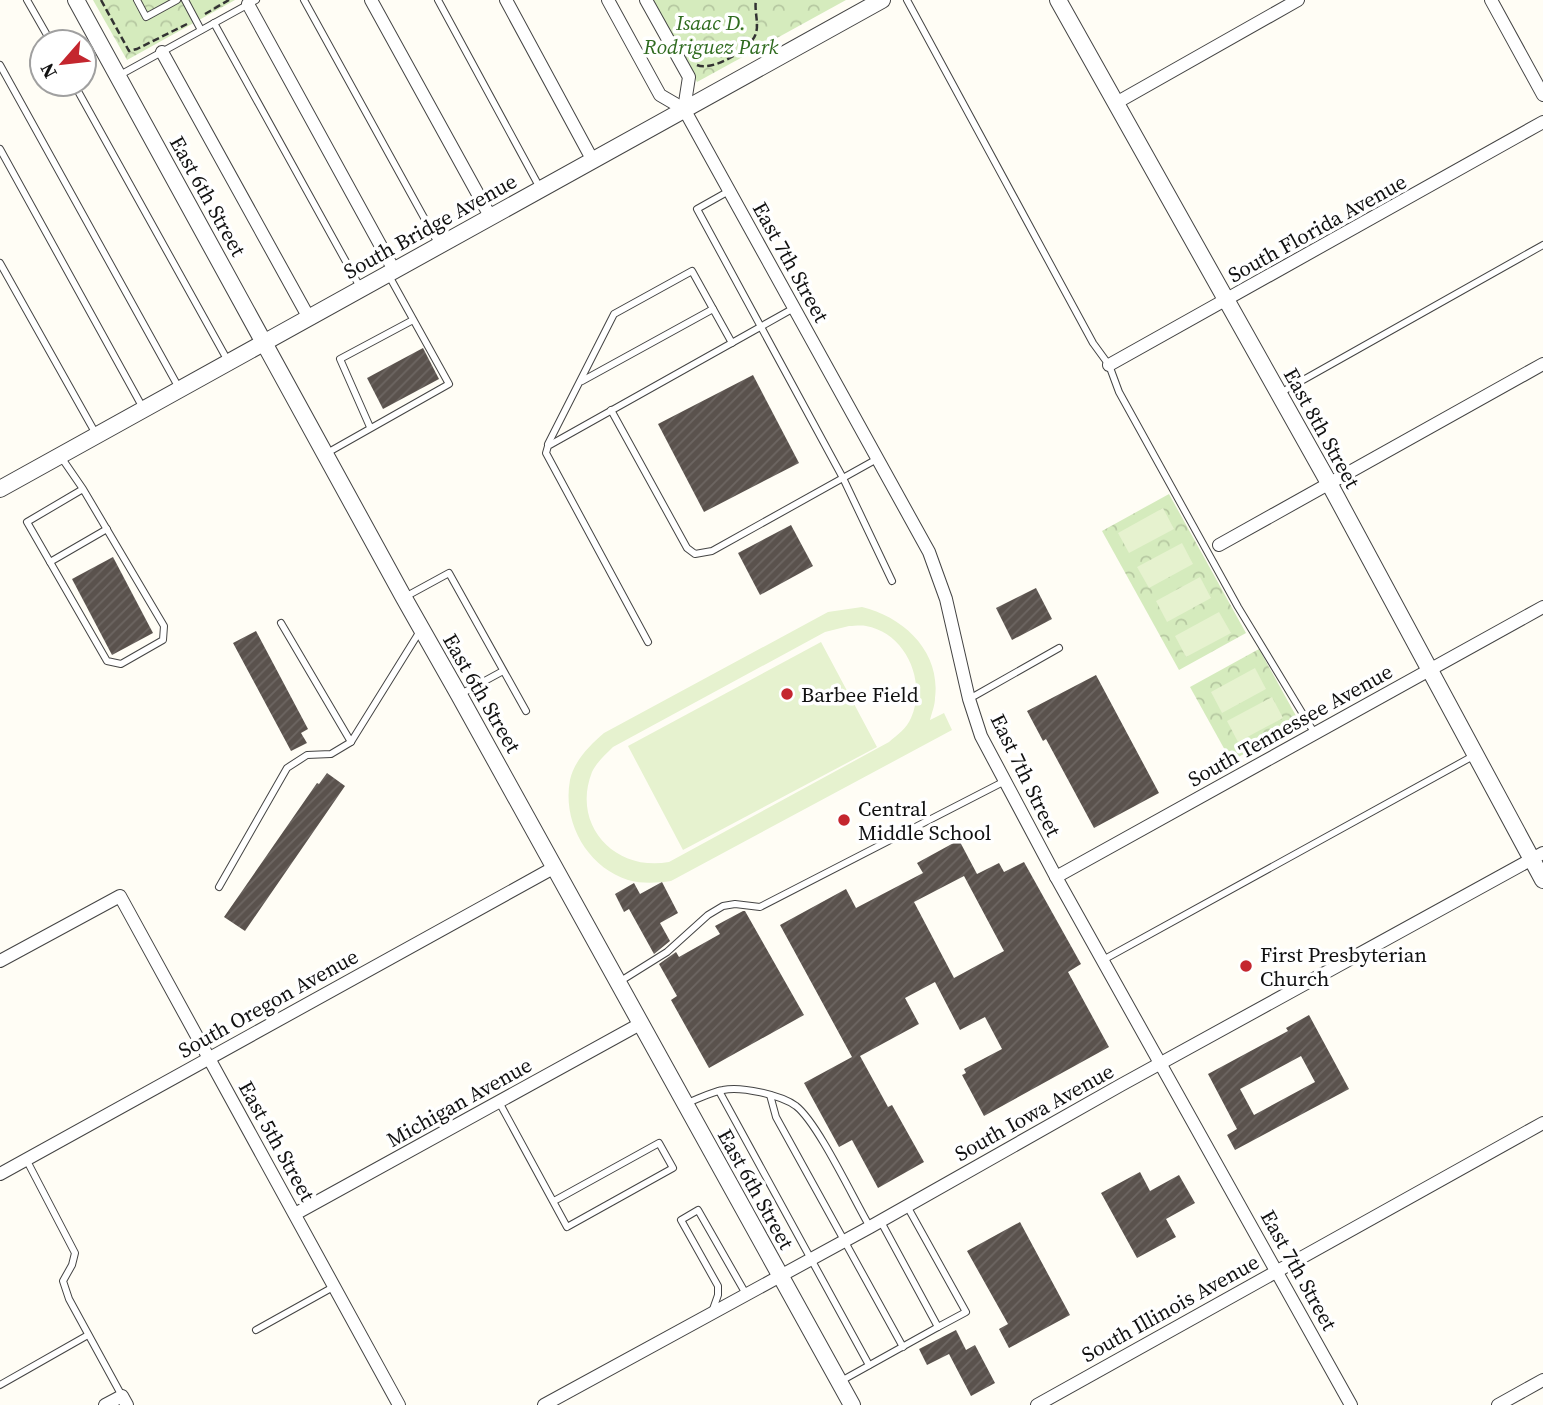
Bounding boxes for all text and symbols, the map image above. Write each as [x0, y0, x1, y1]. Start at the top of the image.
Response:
park label: Isaac D. Rodriguez Park [642, 8, 779, 61]
north arrow [28, 28, 98, 98]
text: N [33, 59, 63, 83]
street label: East 6th Street [163, 131, 253, 261]
street label: South Bridge Avenue [338, 166, 522, 286]
street label: South Florida Avenue [1223, 167, 1411, 289]
street label: East 7th Street [746, 197, 836, 327]
street label: East 8th Street [1277, 363, 1367, 493]
street label: East 6th Street [436, 628, 528, 758]
street label: South Tennessee Avenue [1182, 657, 1398, 793]
place label: Barbee Field [801, 680, 919, 709]
marker: Barbee Field [779, 686, 795, 702]
street label: East 7th Street [984, 709, 1068, 841]
place label: Central Middle School [858, 794, 991, 847]
marker: Central Middle School [836, 812, 852, 828]
place label: First Presbyterian Church [1260, 940, 1427, 993]
street label: South Oregon Avenue [173, 941, 363, 1065]
marker: First Presbyterian Church [1238, 958, 1254, 974]
street label: Michigan Avenue [381, 1050, 537, 1154]
street label: South Iowa Avenue [949, 1056, 1119, 1168]
street label: East 5th Street [232, 1076, 322, 1206]
street label: East 6th Street [711, 1124, 801, 1254]
street label: East 7th Street [1254, 1205, 1344, 1335]
street label: South Illinois Avenue [1076, 1247, 1264, 1369]

